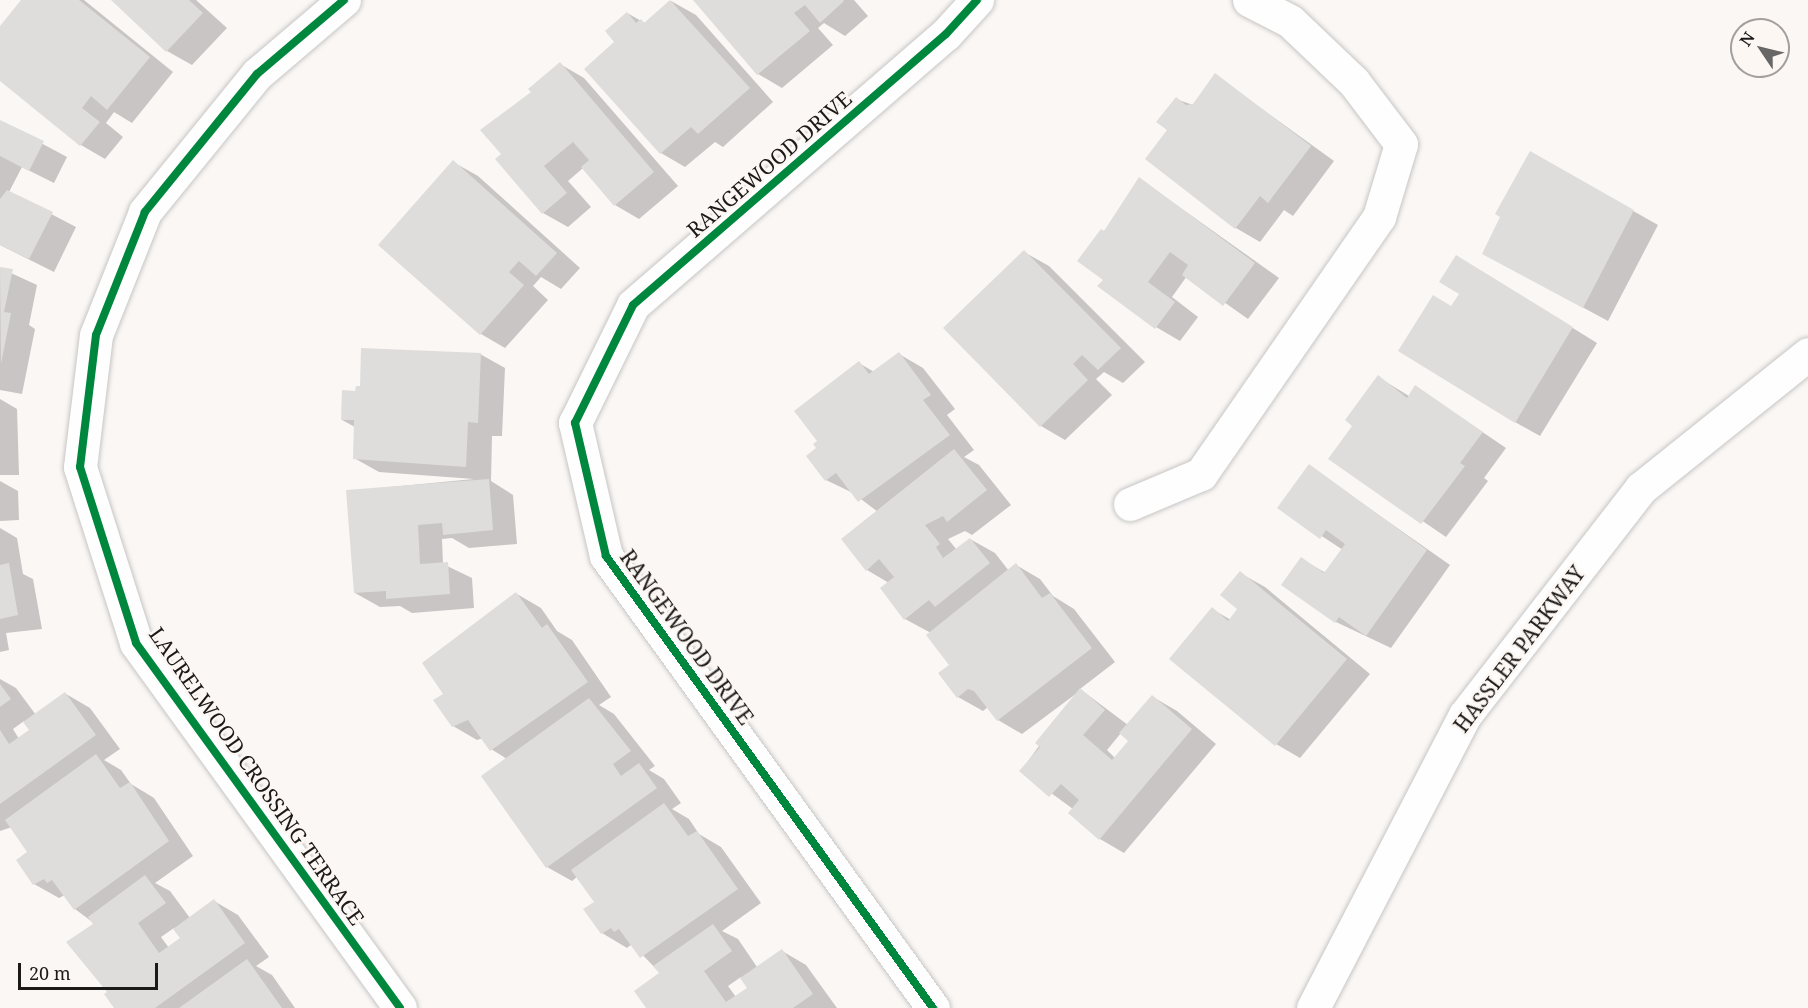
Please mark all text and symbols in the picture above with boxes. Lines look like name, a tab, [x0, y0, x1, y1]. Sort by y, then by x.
north arrow	[1730, 18, 1790, 78]
text: N	[1734, 27, 1760, 50]
street label: RANGEWOOD DRIVE	[682, 86, 856, 242]
street label: RANGEWOOD DRIVE	[615, 545, 759, 729]
street label: HASSLER PARKWAY	[1448, 561, 1590, 737]
street label: LAURELWOOD CROSSING TERRACE	[144, 622, 370, 930]
scale bar	[21, 951, 160, 989]
text: 20 m	[29, 961, 71, 985]

